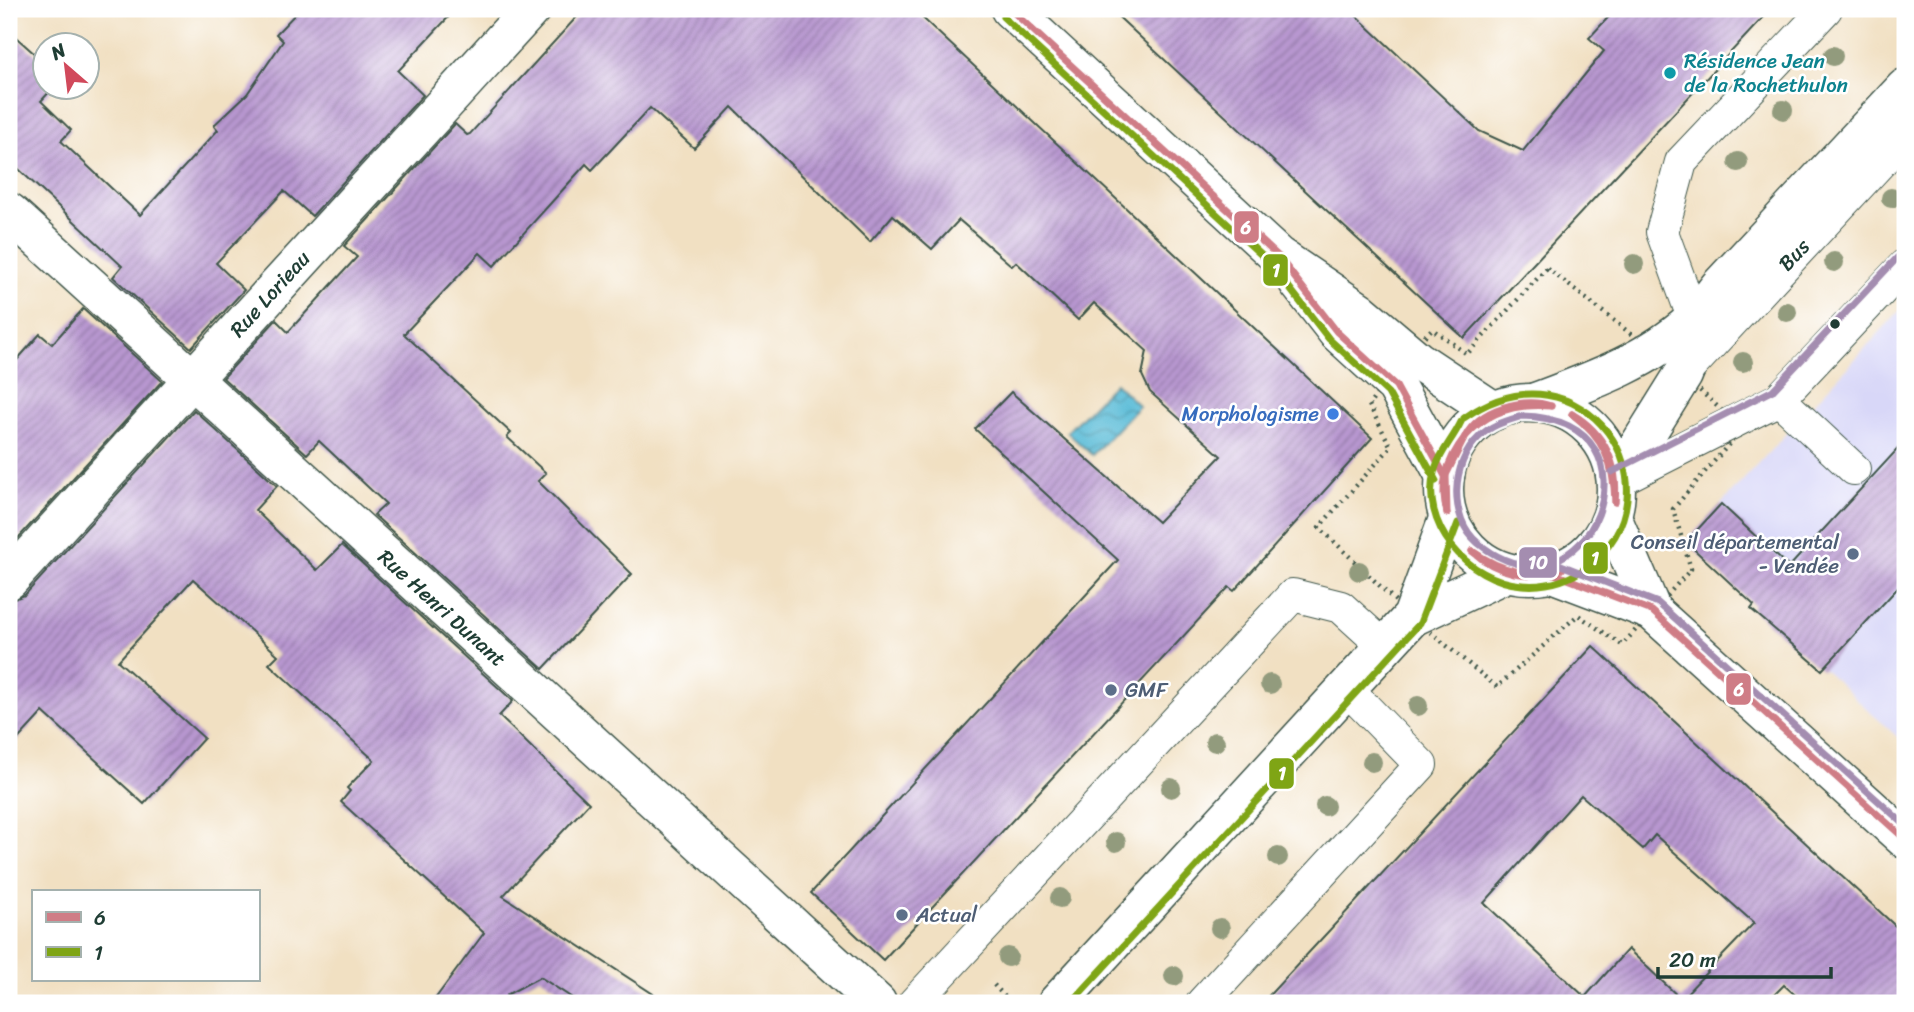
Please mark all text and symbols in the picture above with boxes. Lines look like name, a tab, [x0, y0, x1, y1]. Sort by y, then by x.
north arrow	[32, 32, 102, 102]
text: N	[44, 33, 73, 70]
place label: Résidence Jean de la Rochethulon	[1684, 42, 1848, 104]
marker: Résidence Jean de la Rochethulon	[1662, 65, 1678, 81]
line badge: 6	[1233, 210, 1260, 244]
text: 6	[1240, 211, 1252, 244]
street label: Bus	[1768, 229, 1820, 280]
street label: Rue Lorieau	[220, 241, 321, 347]
line badge: 1	[1262, 253, 1289, 287]
text: 1	[1272, 254, 1280, 287]
unlabelled marker	[1828, 317, 1842, 331]
place label: Morphologisme	[1182, 395, 1319, 433]
marker: Morphologisme	[1325, 406, 1341, 422]
place label: Conseil départemental - Vendée	[1631, 523, 1840, 585]
street label: Rue Henri Dunant	[369, 539, 515, 677]
line badge: 1	[1582, 541, 1609, 575]
text: 1	[1591, 542, 1599, 575]
line badge: 10	[1518, 546, 1558, 579]
text: 10	[1528, 546, 1548, 579]
marker: Conseil départemental - Vendée	[1845, 546, 1861, 562]
place label: GMF	[1125, 671, 1169, 709]
line badge: 6	[1725, 672, 1752, 706]
text: 6	[1733, 673, 1745, 706]
marker: GMF	[1103, 682, 1119, 698]
line badge: 1	[1268, 757, 1295, 790]
text: 1	[1278, 757, 1286, 790]
legend	[32, 890, 259, 981]
place label: Actual	[915, 896, 978, 934]
text: 6	[94, 899, 106, 937]
marker: Actual	[894, 907, 910, 923]
text: 1	[94, 934, 103, 972]
scale bar	[1658, 935, 1832, 979]
text: 20 m	[1669, 941, 1716, 979]

